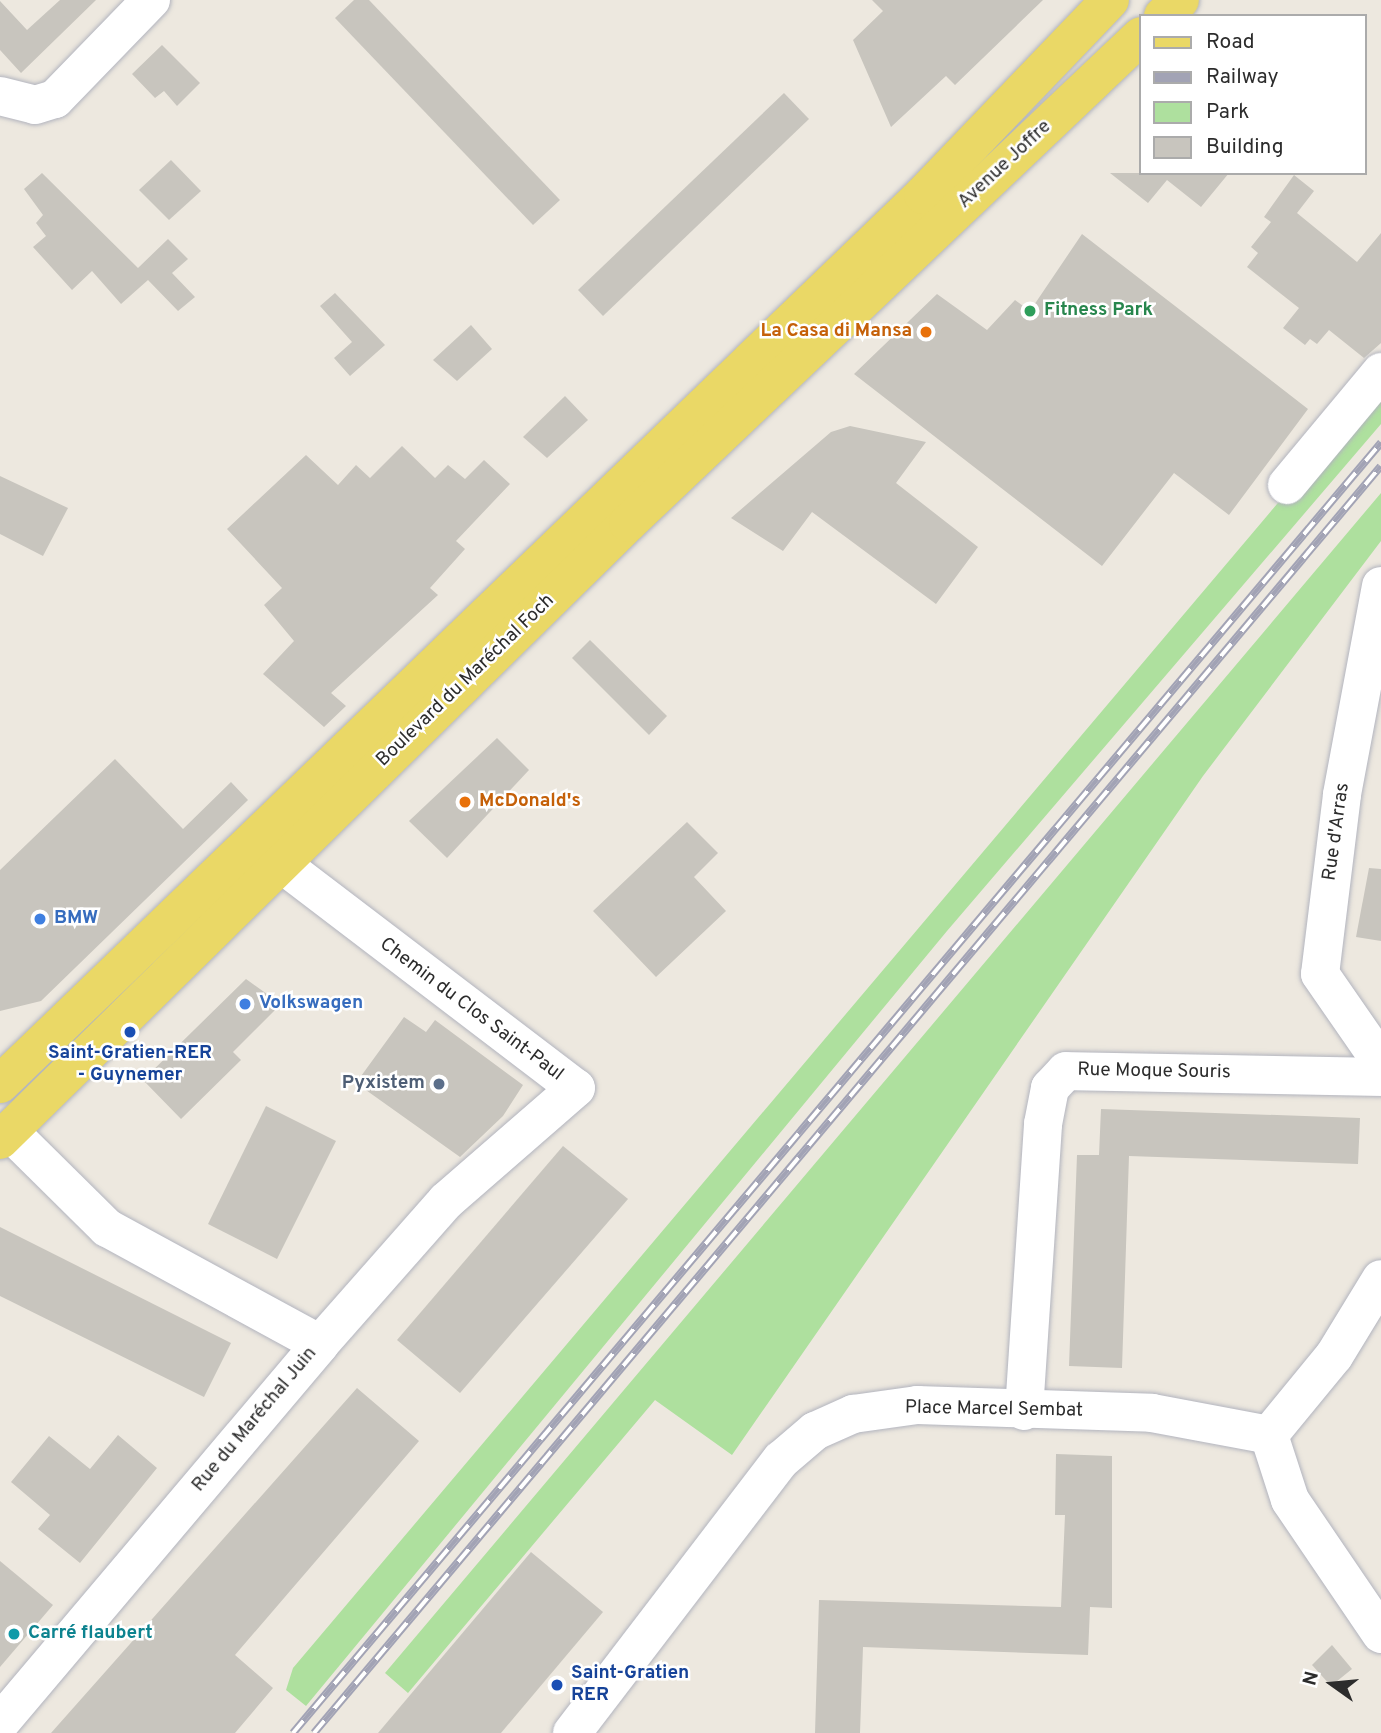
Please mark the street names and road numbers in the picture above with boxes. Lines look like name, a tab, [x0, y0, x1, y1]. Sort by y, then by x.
street label: Avenue Joffre	[954, 116, 1056, 214]
street label: Boulevard du Maréchal Foch	[372, 590, 560, 772]
street label: Rue d'Arras	[1319, 782, 1355, 882]
street label: Chemin du Clos Saint-Paul	[375, 933, 567, 1087]
street label: Rue Moque Souris	[1077, 1059, 1231, 1085]
street label: Rue du Maréchal Juin	[188, 1343, 322, 1497]
street label: Place Marcel Sembat	[905, 1397, 1083, 1423]

